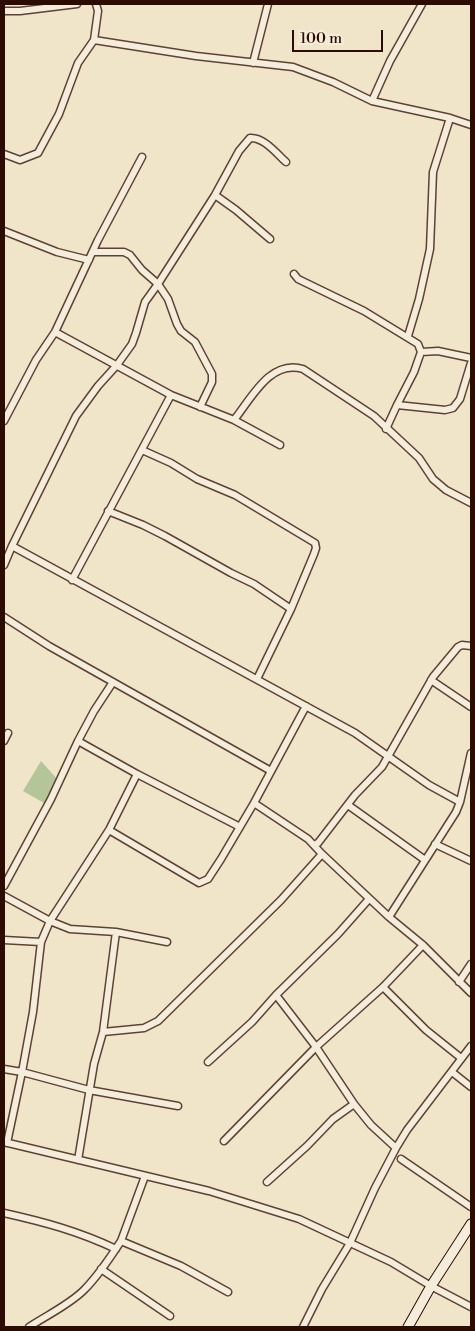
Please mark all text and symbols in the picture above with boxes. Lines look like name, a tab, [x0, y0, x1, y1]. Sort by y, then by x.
scale bar	[295, 20, 386, 52]
text: 100 m	[300, 29, 342, 48]

